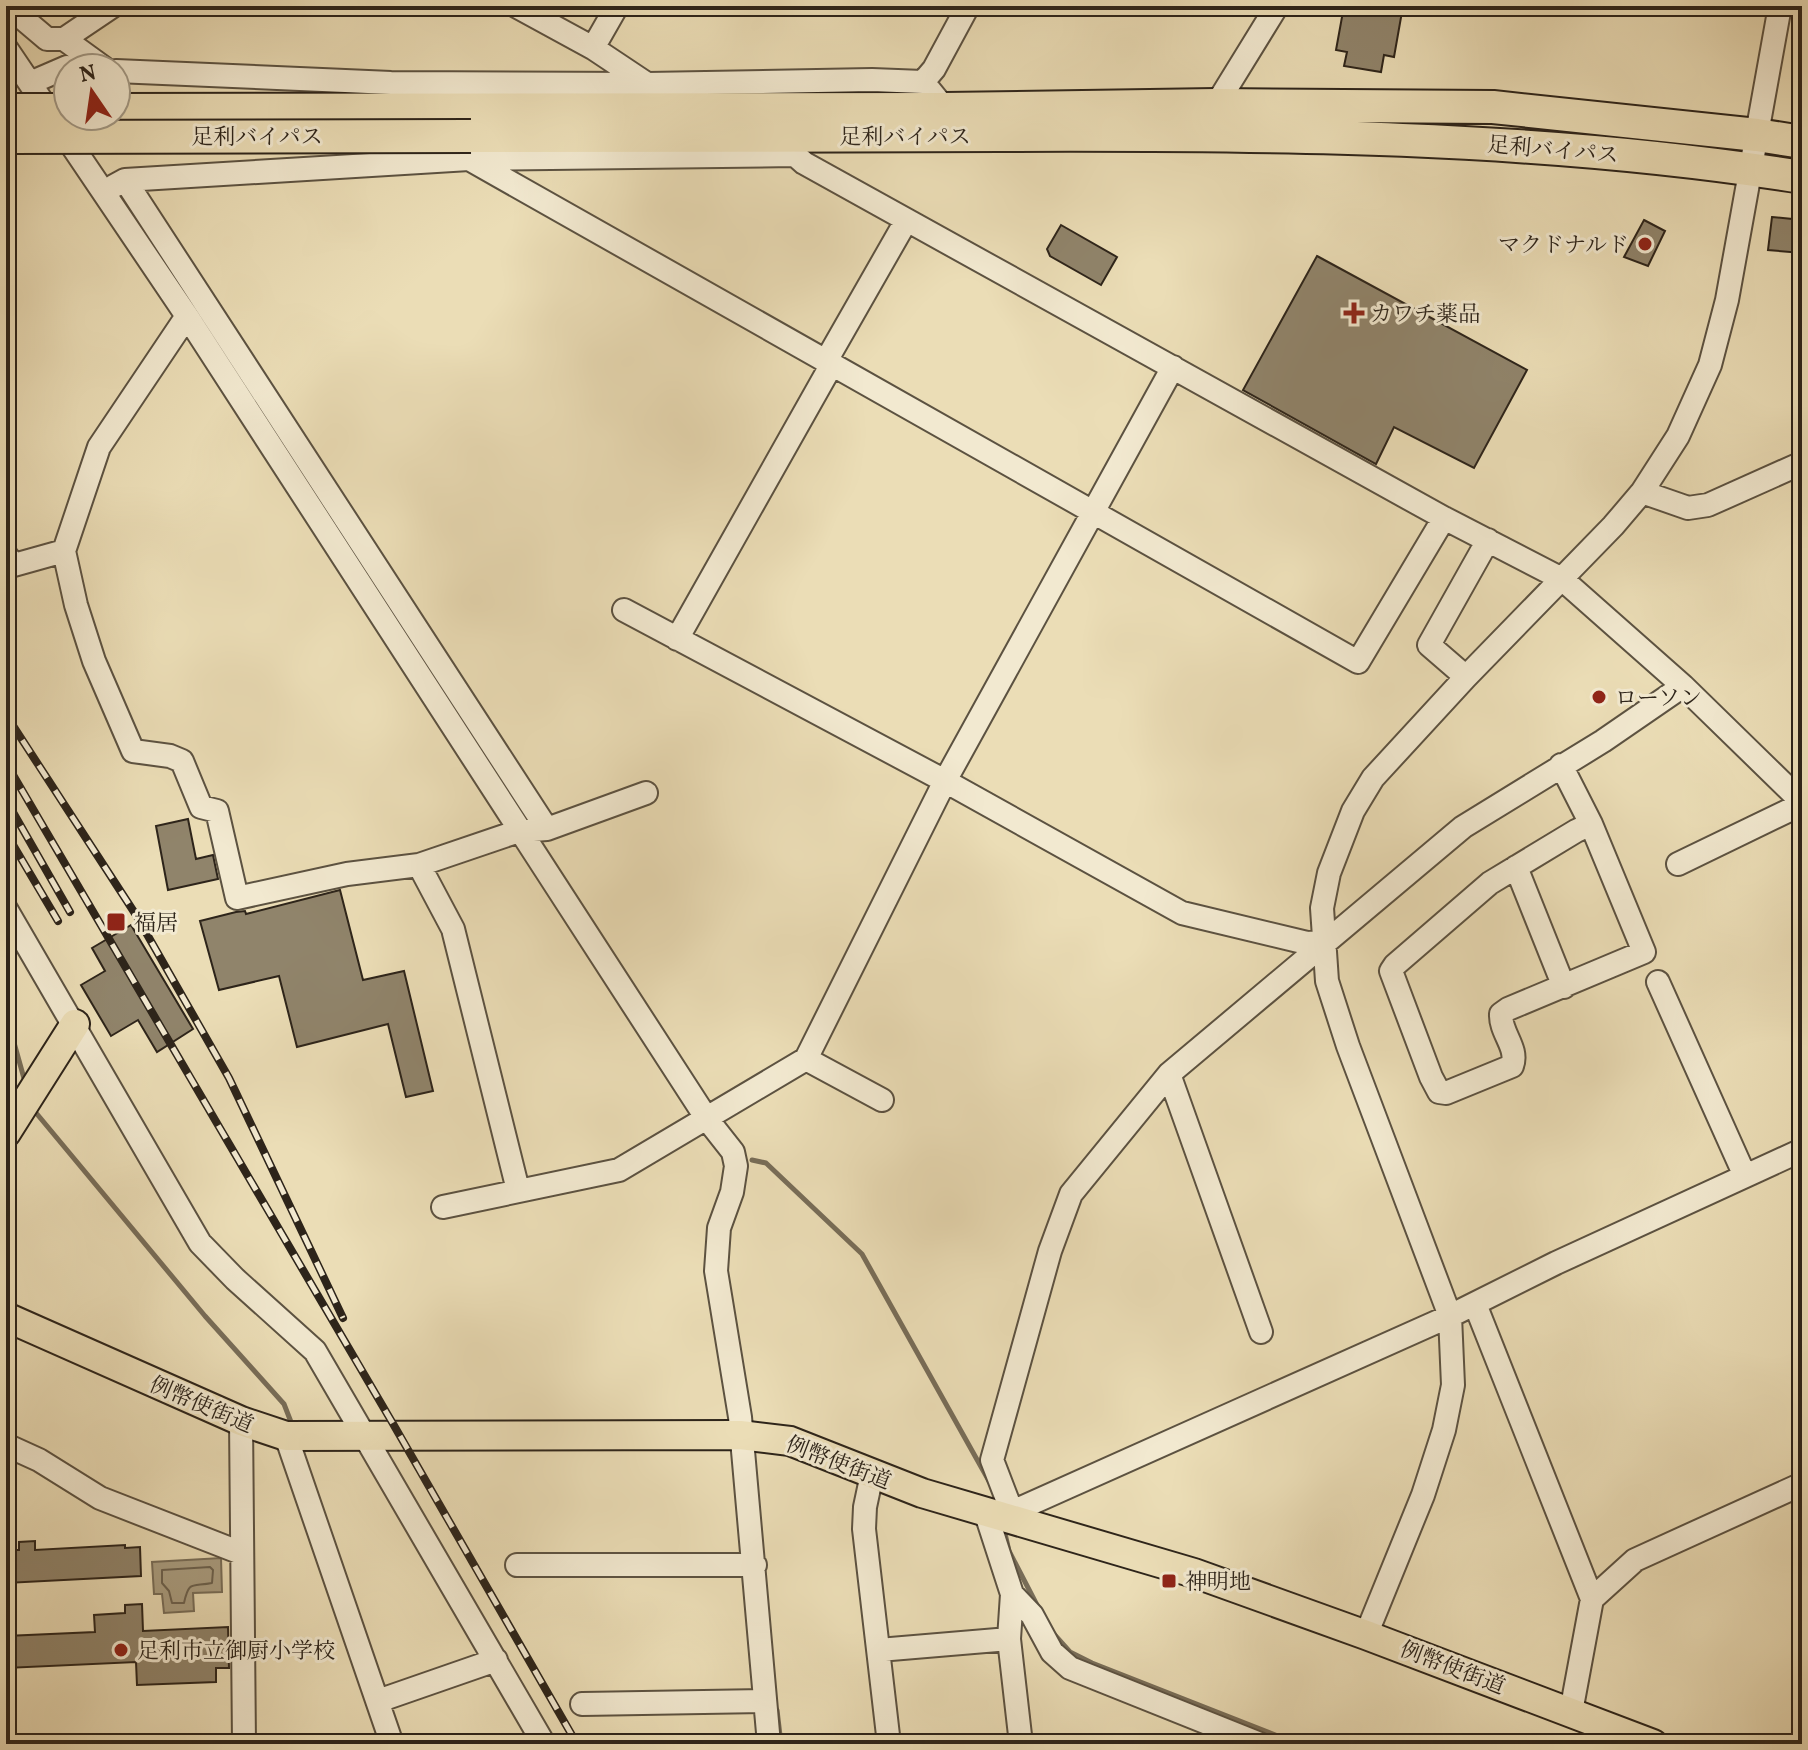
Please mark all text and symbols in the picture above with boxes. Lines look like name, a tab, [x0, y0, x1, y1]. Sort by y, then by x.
north arrow	[52, 52, 132, 132]
text: N	[77, 58, 99, 92]
street label: 足利バイパス	[191, 123, 323, 154]
street label: 足利バイパス	[839, 123, 971, 154]
street label: 足利バイパス	[1486, 130, 1620, 173]
place label: マクドナルド	[1498, 231, 1629, 262]
marker: マクドナルド	[1636, 235, 1654, 253]
place label: カワチ薬品	[1370, 300, 1480, 331]
marker: カワチ薬品	[1345, 304, 1363, 322]
place label: ローソン	[1615, 684, 1702, 715]
marker: ローソン	[1590, 688, 1608, 706]
place label: 福居	[134, 909, 178, 940]
marker: 福居	[105, 911, 127, 933]
street label: 例幣使街道	[144, 1371, 258, 1442]
street label: 例幣使街道	[781, 1430, 895, 1499]
place label: 神明地	[1185, 1568, 1251, 1599]
marker: 神明地	[1160, 1572, 1178, 1590]
street label: 例幣使街道	[1395, 1635, 1509, 1704]
place label: 足利市立御厨小学校	[137, 1637, 335, 1668]
marker: 足利市立御厨小学校	[112, 1641, 130, 1659]

